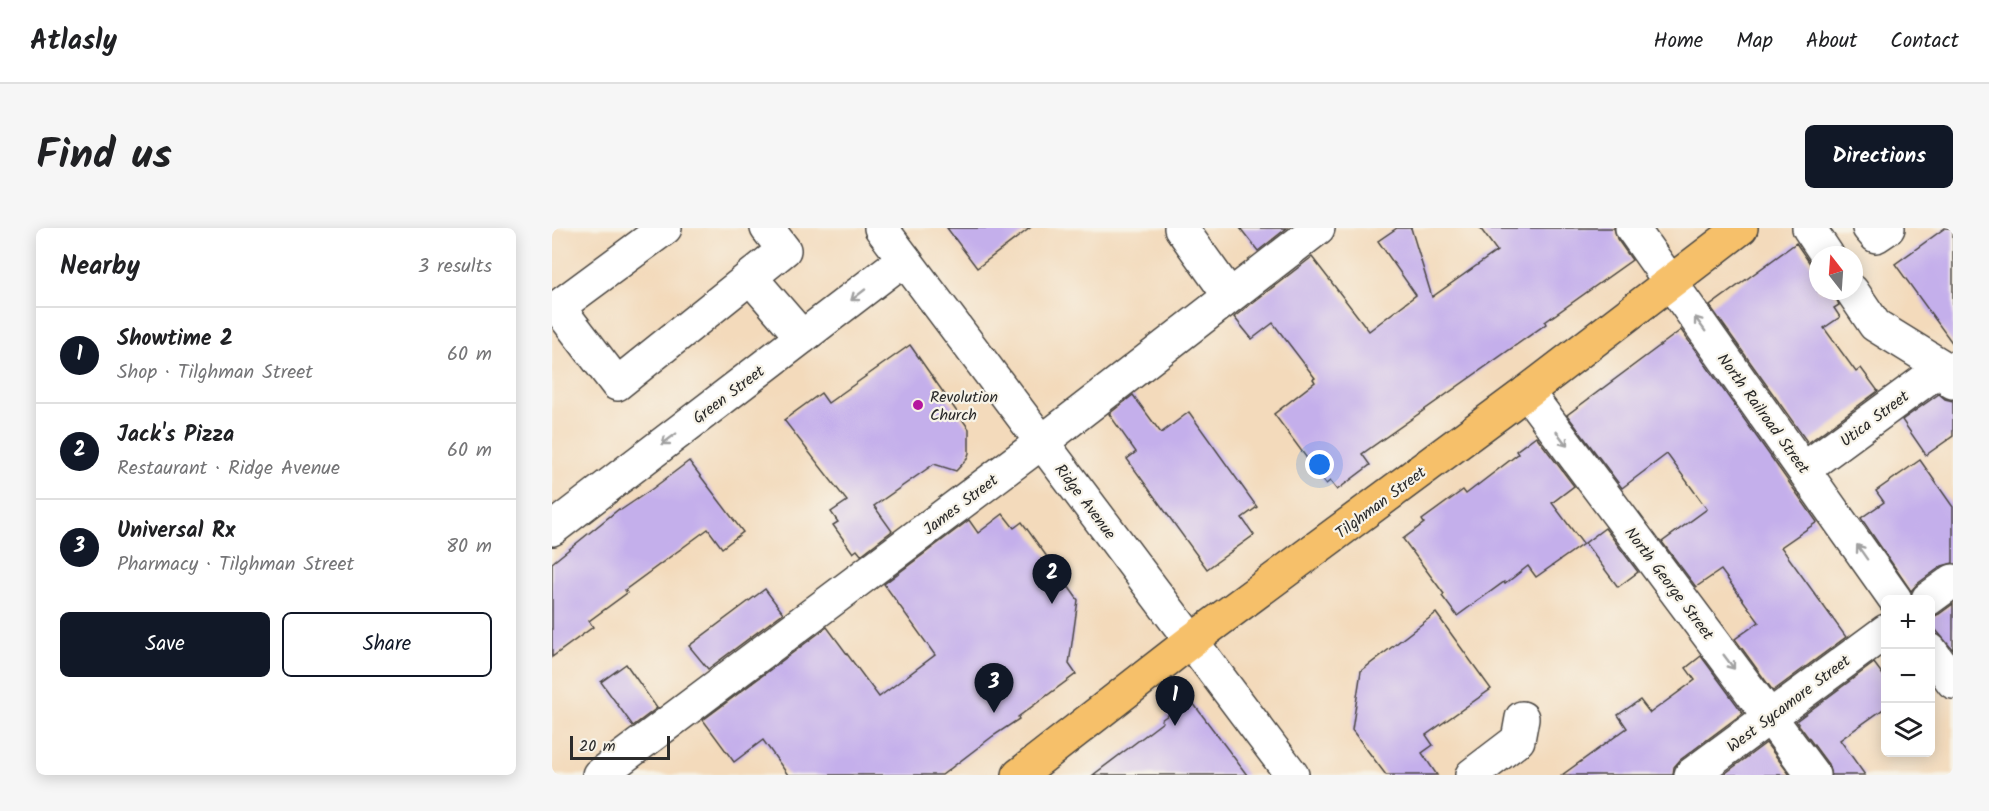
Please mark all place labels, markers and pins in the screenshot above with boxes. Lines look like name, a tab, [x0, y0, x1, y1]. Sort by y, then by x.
place label: Revolution Church	[930, 385, 998, 428]
marker: Revolution Church	[911, 398, 925, 412]
pin: 2	[1032, 554, 1072, 604]
pin: 3	[974, 664, 1014, 713]
pin: 1	[1156, 676, 1194, 726]

